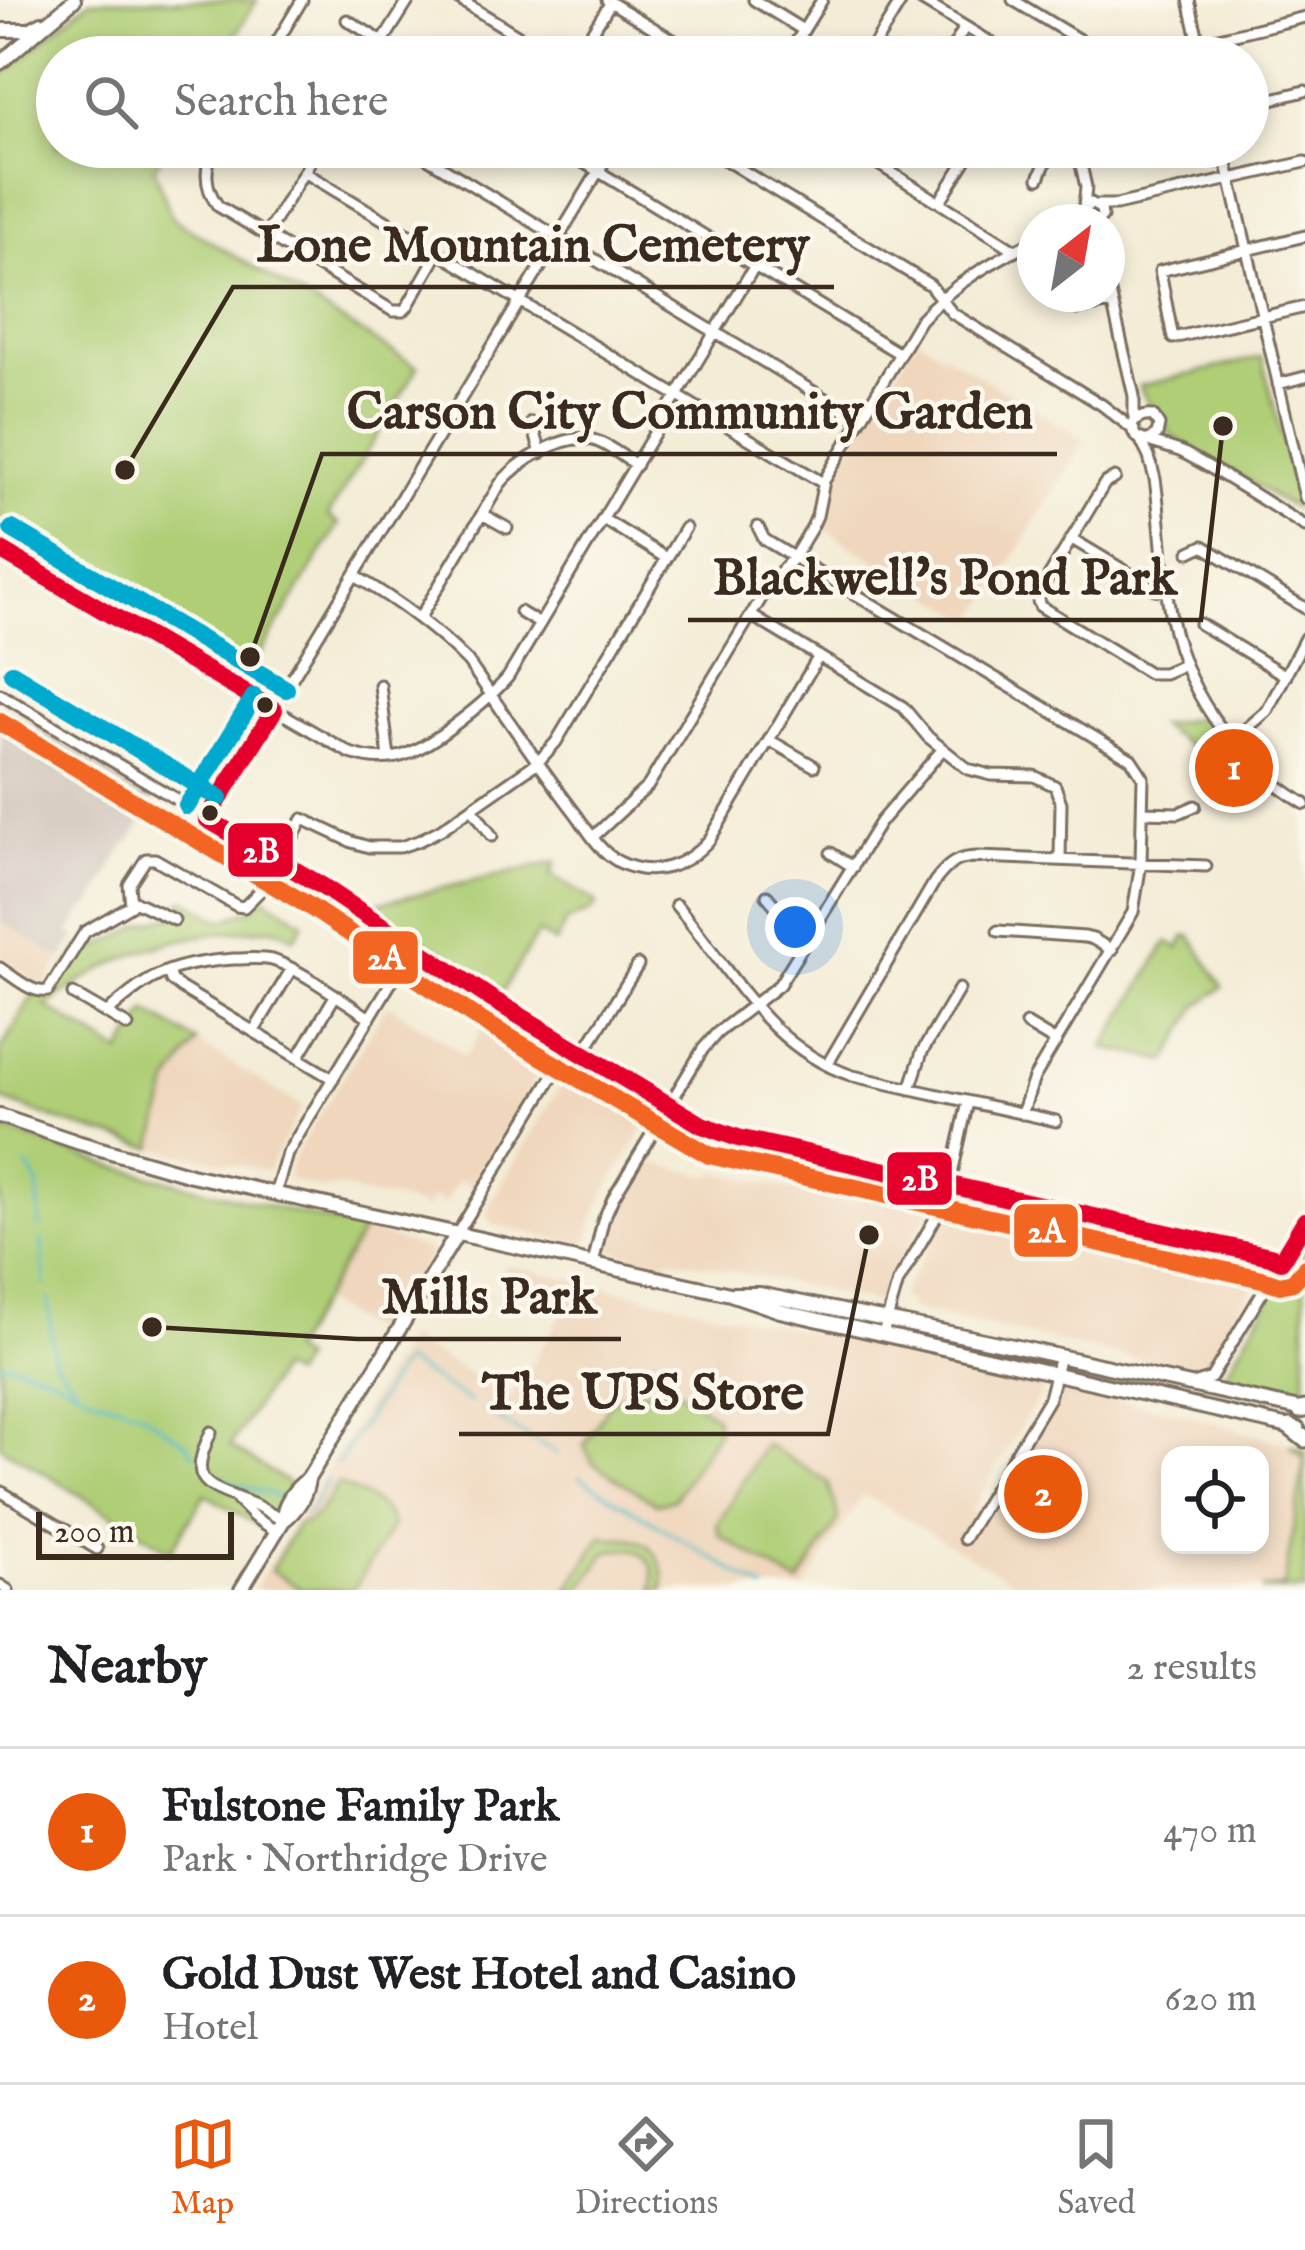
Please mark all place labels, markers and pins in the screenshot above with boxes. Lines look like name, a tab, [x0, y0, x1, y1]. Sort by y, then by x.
callout: Lone Mountain Cemetery	[233, 200, 834, 287]
callout: Carson City Community Garden	[322, 367, 1057, 454]
callout: Blackwell's Pond Park	[688, 533, 1201, 620]
unlabelled marker	[254, 694, 276, 716]
pin: 1	[1195, 723, 1273, 813]
unlabelled marker	[199, 802, 221, 824]
callout: Mills Park	[357, 1252, 621, 1339]
callout: The UPS Store	[459, 1347, 828, 1434]
pin: 2	[1004, 1449, 1082, 1539]

